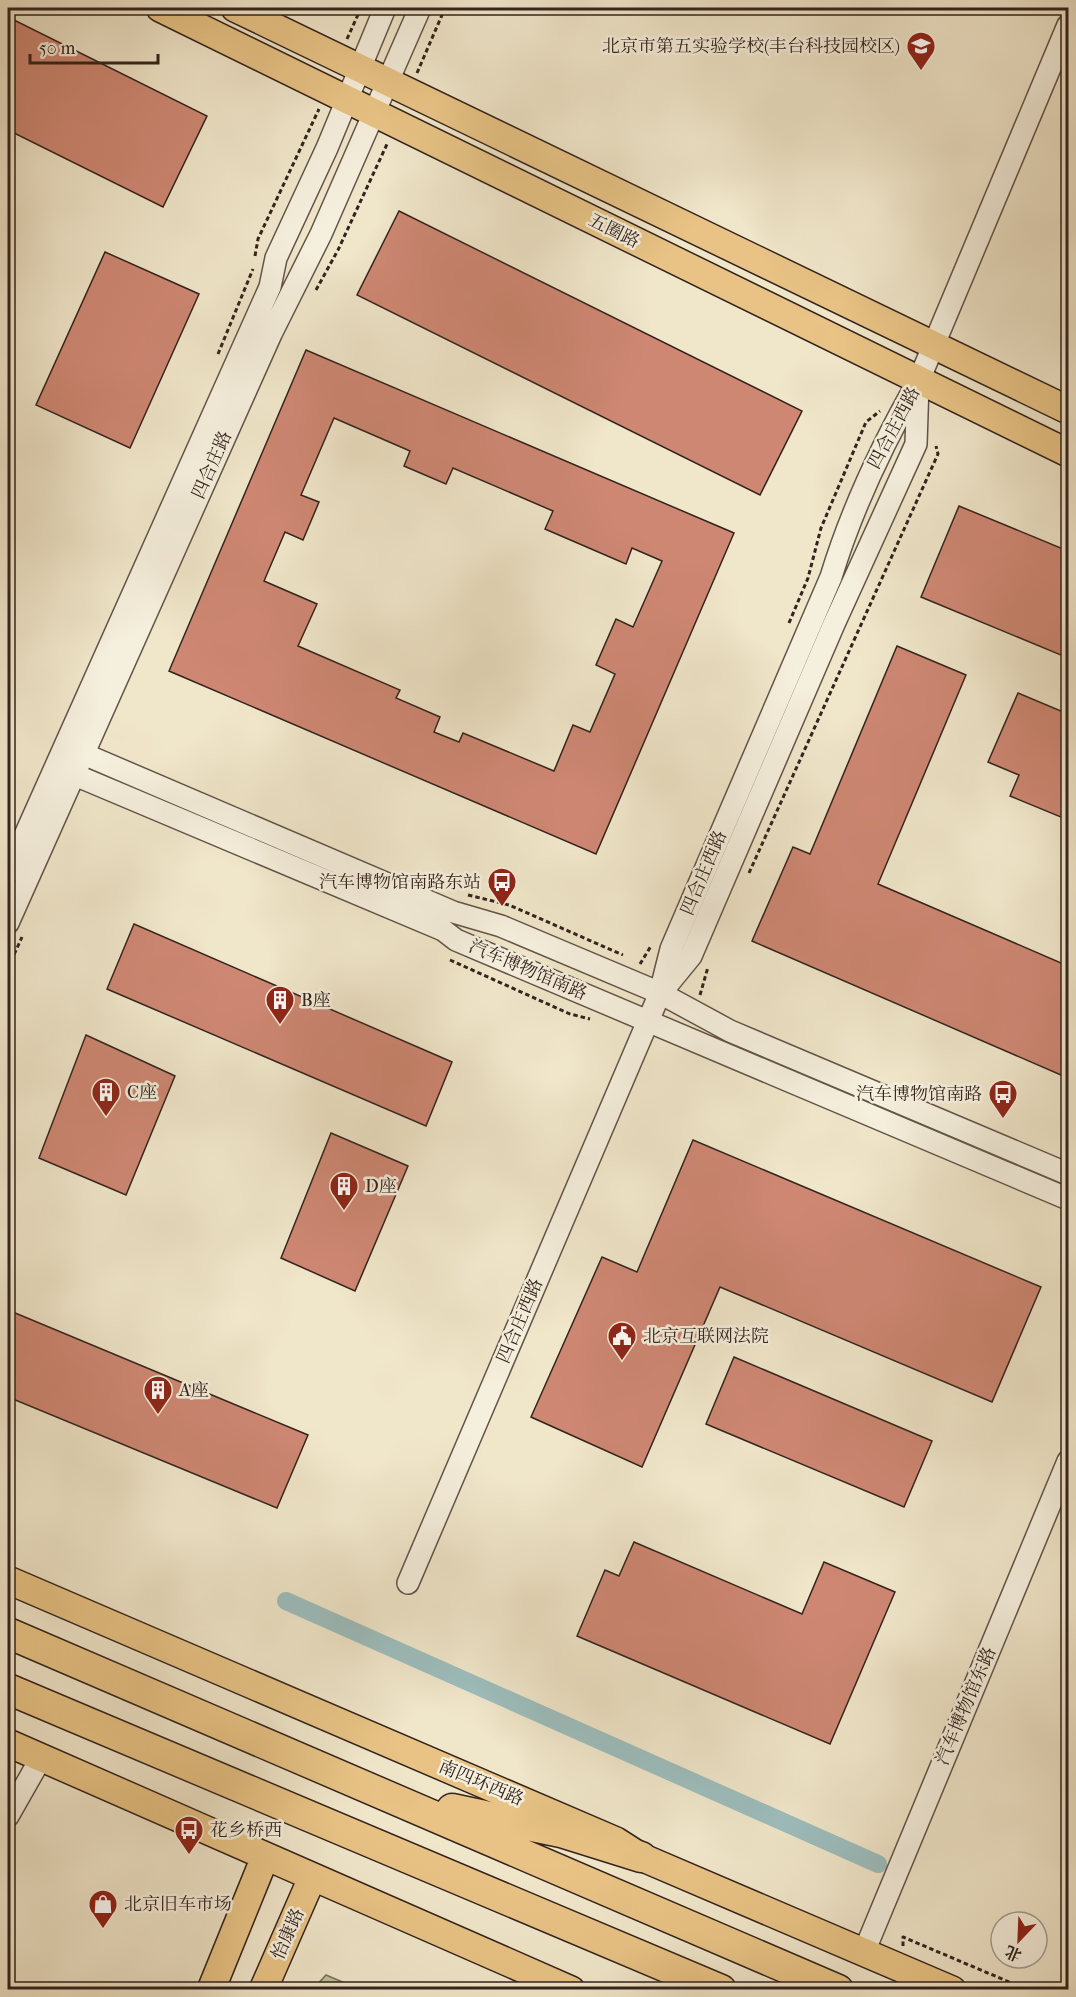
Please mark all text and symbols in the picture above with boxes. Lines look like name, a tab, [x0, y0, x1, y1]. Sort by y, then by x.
scale bar	[30, 27, 158, 65]
school or university icon: 北京市第五实验学校(丰台科技园校区)	[905, 30, 937, 72]
place label: 北京市第五实验学校(丰台科技园校区)	[602, 36, 900, 57]
text: 50 m	[39, 38, 76, 59]
street label: 五圈路	[585, 210, 643, 252]
street label: 四合庄西路	[864, 383, 924, 473]
street label: 四合庄路	[188, 428, 236, 502]
street label: 四合庄西路	[677, 827, 731, 919]
bus stop icon: 汽车博物馆南路东站	[486, 866, 518, 908]
place label: 汽车博物馆南路东站	[319, 872, 481, 893]
street label: 汽车博物馆南路	[466, 936, 590, 1004]
building icon: B座	[264, 984, 296, 1026]
place label: B座	[301, 990, 331, 1011]
building icon: C座	[90, 1076, 122, 1118]
bus stop icon: 汽车博物馆南路	[987, 1078, 1019, 1120]
place label: C座	[127, 1082, 157, 1103]
place label: 汽车博物馆南路	[856, 1084, 982, 1105]
building icon: D座	[328, 1170, 360, 1212]
place label: D座	[365, 1176, 397, 1197]
street label: 四合庄西路	[493, 1275, 547, 1367]
public building icon: 北京互联网法院	[606, 1320, 638, 1362]
place label: 北京互联网法院	[643, 1326, 769, 1347]
building icon: A座	[142, 1374, 174, 1416]
place label: A座	[178, 1380, 209, 1401]
street label: 汽车博物馆东路	[932, 1644, 1000, 1768]
street label: 南四环西路	[435, 1756, 527, 1810]
bus stop icon: 花乡桥西	[173, 1814, 205, 1856]
place label: 花乡桥西	[210, 1820, 282, 1841]
shop icon: 北京旧车市场	[87, 1888, 119, 1930]
place label: 北京旧车市场	[124, 1894, 232, 1915]
street label: 怡康路	[267, 1905, 309, 1963]
north arrow	[989, 1910, 1049, 1970]
text: 北	[1002, 1941, 1024, 1965]

